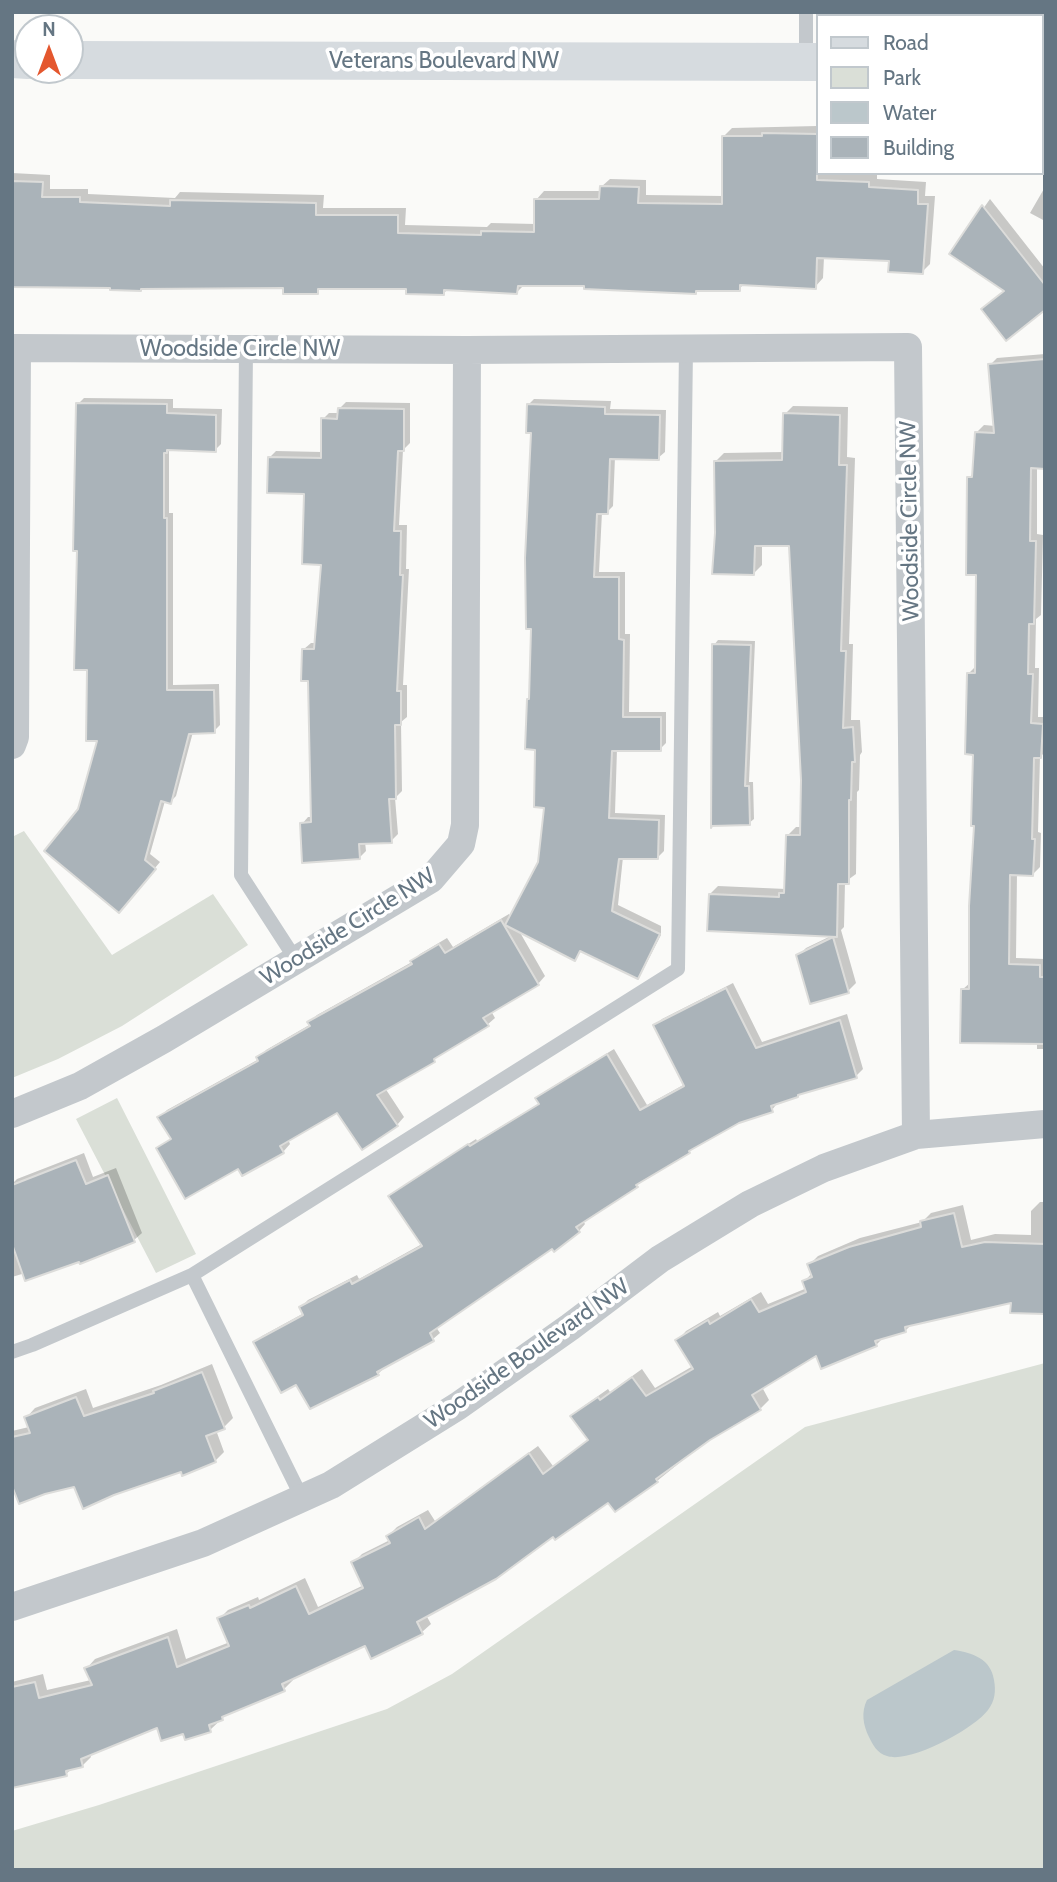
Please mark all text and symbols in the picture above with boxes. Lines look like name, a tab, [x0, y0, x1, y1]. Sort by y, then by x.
north arrow	[14, 14, 84, 84]
legend	[816, 14, 1043, 175]
text: N	[42, 18, 56, 41]
text: Road	[883, 30, 929, 55]
street label: Veterans Boulevard NW	[329, 47, 559, 75]
text: Park	[883, 65, 921, 90]
text: Water	[883, 100, 936, 125]
text: Building	[883, 135, 954, 160]
street label: Woodside Circle NW	[140, 335, 340, 363]
street label: Woodside Circle NW	[894, 421, 926, 621]
street label: Woodside Circle NW	[256, 862, 440, 992]
street label: Woodside Boulevard NW	[419, 1273, 635, 1435]

